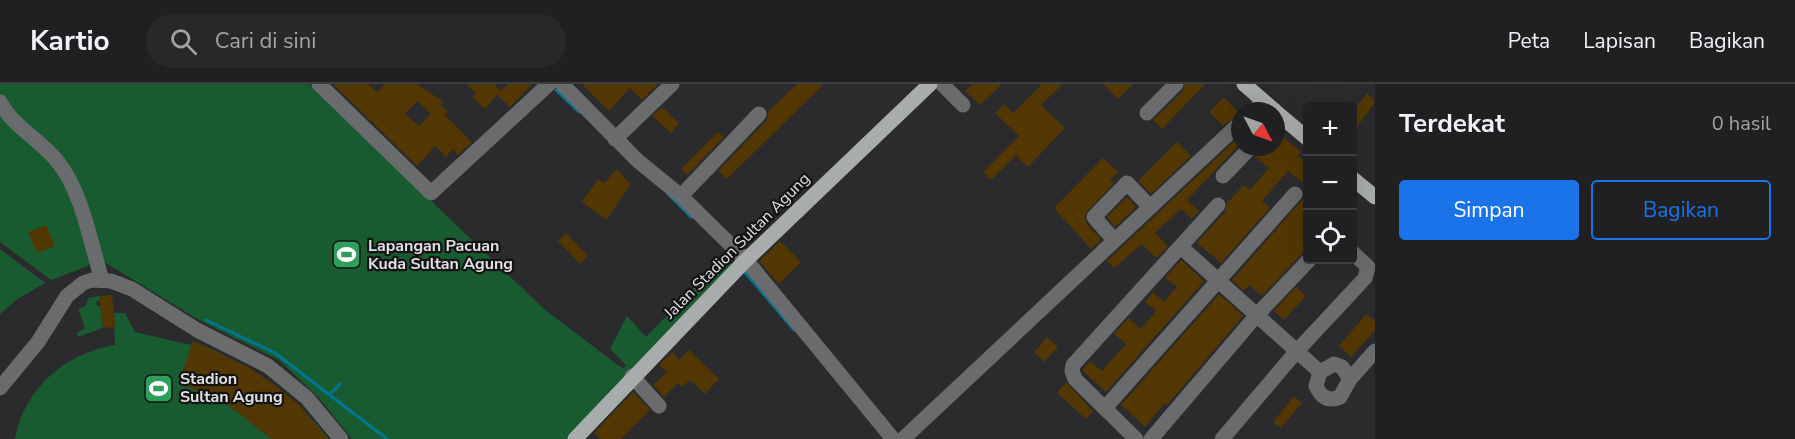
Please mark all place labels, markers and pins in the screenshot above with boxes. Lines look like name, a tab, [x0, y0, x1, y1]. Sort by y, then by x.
place label: Lapangan Pacuan Kuda Sultan Agung	[368, 235, 513, 275]
sports icon: Lapangan Pacuan Kuda Sultan Agung	[331, 239, 363, 271]
place label: Stadion Sultan Agung	[180, 368, 283, 408]
sports icon: Stadion Sultan Agung	[143, 372, 175, 404]

